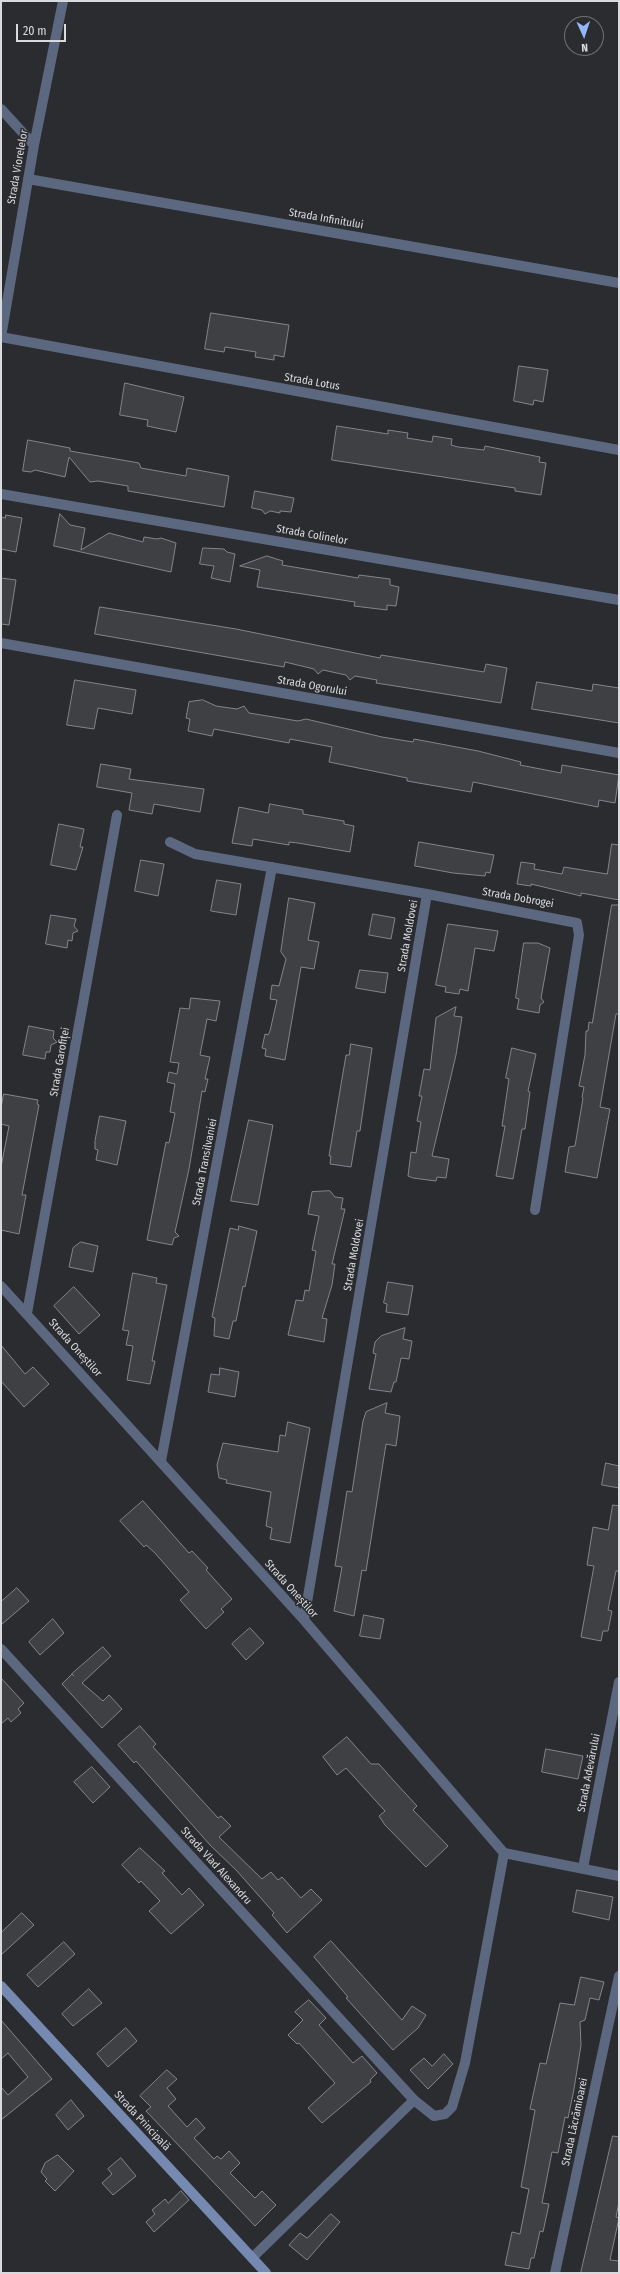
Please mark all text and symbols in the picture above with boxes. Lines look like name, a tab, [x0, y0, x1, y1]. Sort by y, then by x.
scale bar	[18, 16, 68, 42]
north arrow	[564, 16, 604, 56]
text: 20 m	[23, 24, 47, 38]
text: N	[581, 41, 588, 54]
street label: Strada Viorelelor	[5, 129, 31, 205]
street label: Strada Infinitului	[288, 206, 364, 232]
street label: Strada Lotus	[283, 371, 341, 393]
street label: Strada Colinelor	[275, 522, 349, 548]
street label: Strada Ogorului	[276, 673, 348, 699]
street label: Strada Dobrogei	[481, 885, 555, 911]
street label: Strada Moldovei	[395, 899, 421, 973]
street label: Strada Garofiței	[47, 1026, 73, 1098]
street label: Strada Transilvaniei	[190, 1117, 220, 1207]
street label: Strada Moldovei	[341, 1218, 367, 1292]
street label: Strada Oneștilor	[46, 1316, 104, 1380]
street label: Strada Oneștilor	[262, 1557, 320, 1621]
street label: Strada Adevărului	[575, 1732, 603, 1814]
street label: Strada Vlad Alexandru	[178, 1825, 254, 1907]
street label: Strada Lăcrămioarei	[559, 2077, 591, 2167]
street label: Strada Principală	[111, 2089, 173, 2153]

